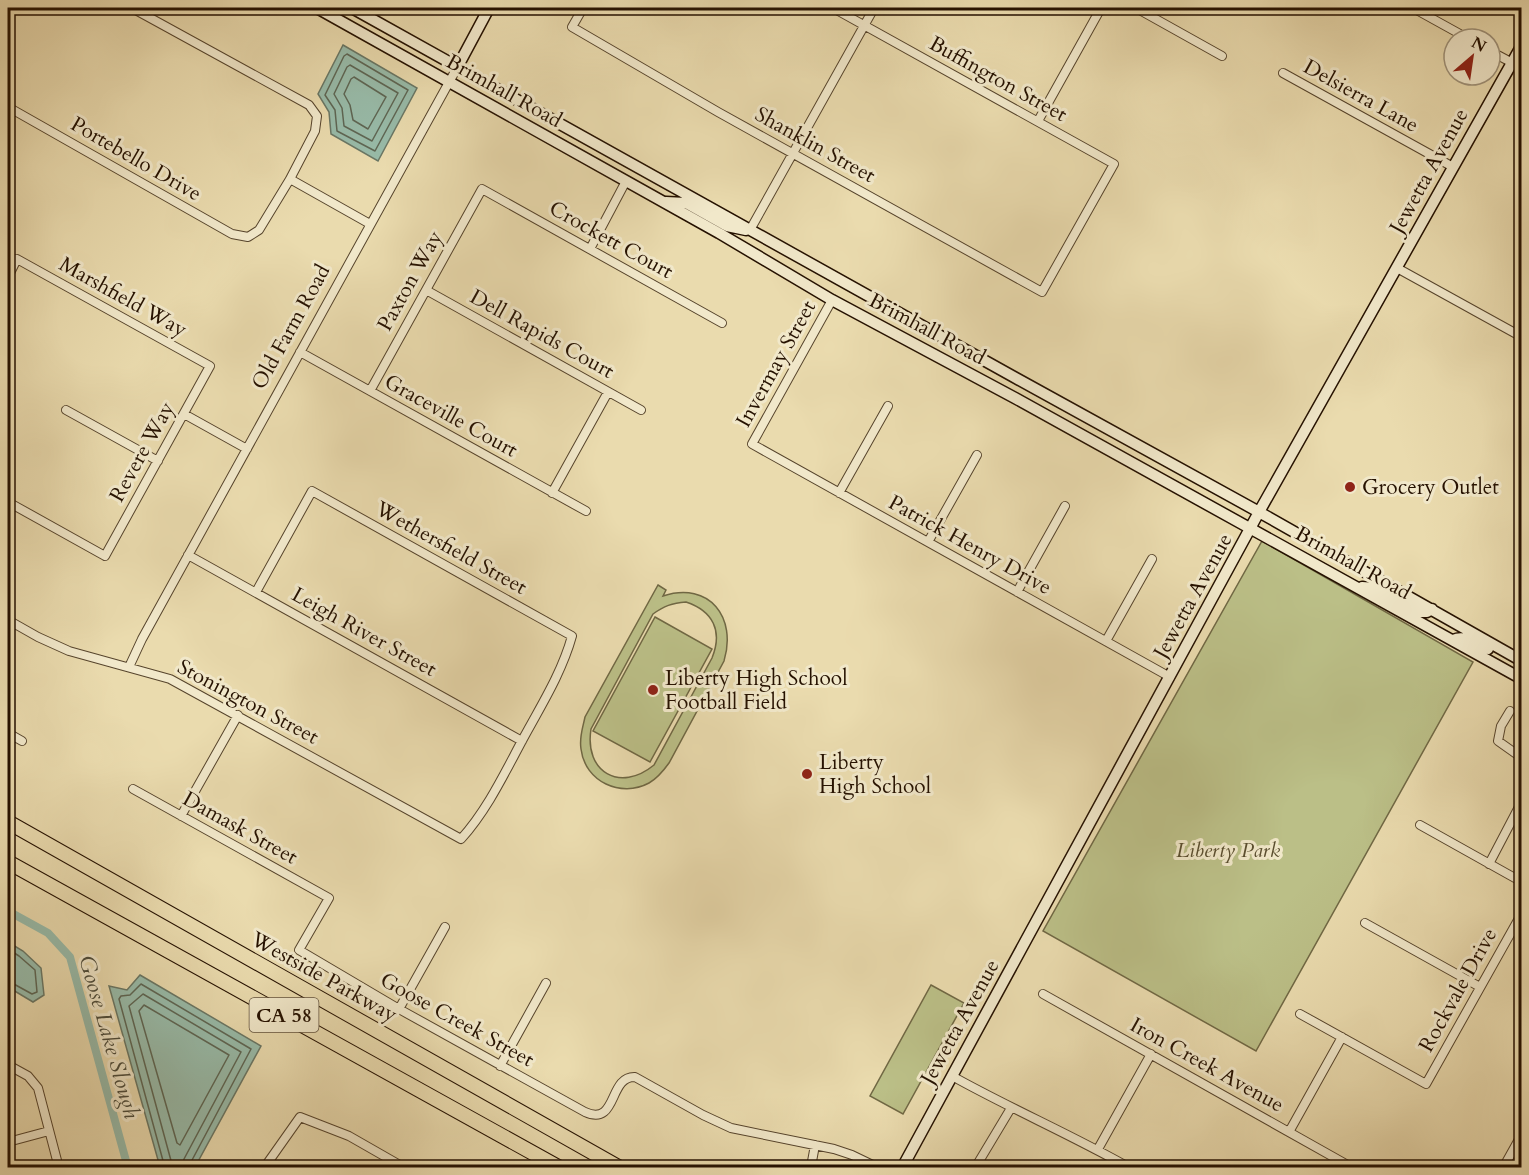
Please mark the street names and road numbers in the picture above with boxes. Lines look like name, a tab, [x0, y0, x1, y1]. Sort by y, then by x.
street label: Buffington Street	[924, 29, 1073, 129]
street label: Brimhall Road	[441, 47, 567, 135]
street label: Delsierra Lane	[1298, 52, 1424, 140]
street label: Shanklin Street	[750, 100, 881, 190]
street label: Jewetta Avenue	[1381, 103, 1475, 241]
street label: Portebello Drive	[65, 110, 207, 208]
street label: Crockett Court	[544, 194, 679, 286]
street label: Paxton Way	[370, 225, 450, 337]
street label: Marshfield Way	[54, 250, 192, 344]
street label: Old Farm Road	[245, 259, 337, 395]
street label: Dell Rapids Court	[465, 282, 620, 386]
street label: Brimhall Road	[863, 286, 991, 372]
street label: Invermay Street	[729, 295, 823, 433]
street label: Graceville Court	[379, 367, 523, 465]
street label: Revere Way	[103, 397, 181, 507]
street label: Patrick Henry Drive	[883, 488, 1057, 602]
street label: Wethersfield Street	[369, 494, 532, 602]
street label: Brimhall Road	[1290, 519, 1416, 607]
street label: Jewetta Avenue	[1145, 528, 1239, 666]
street label: Leigh River Street	[286, 580, 442, 684]
street label: Stonington Street	[172, 653, 324, 752]
street label: Damask Street	[177, 784, 303, 872]
street label: Rockvale Drive	[1412, 923, 1504, 1057]
street label: Westside Parkway	[245, 924, 402, 1029]
street label: Jewetta Avenue	[912, 954, 1006, 1092]
street label: Goose Creek Street	[375, 966, 539, 1074]
road number: CA 58	[250, 998, 318, 1032]
street label: Iron Creek Avenue	[1125, 1011, 1289, 1119]

